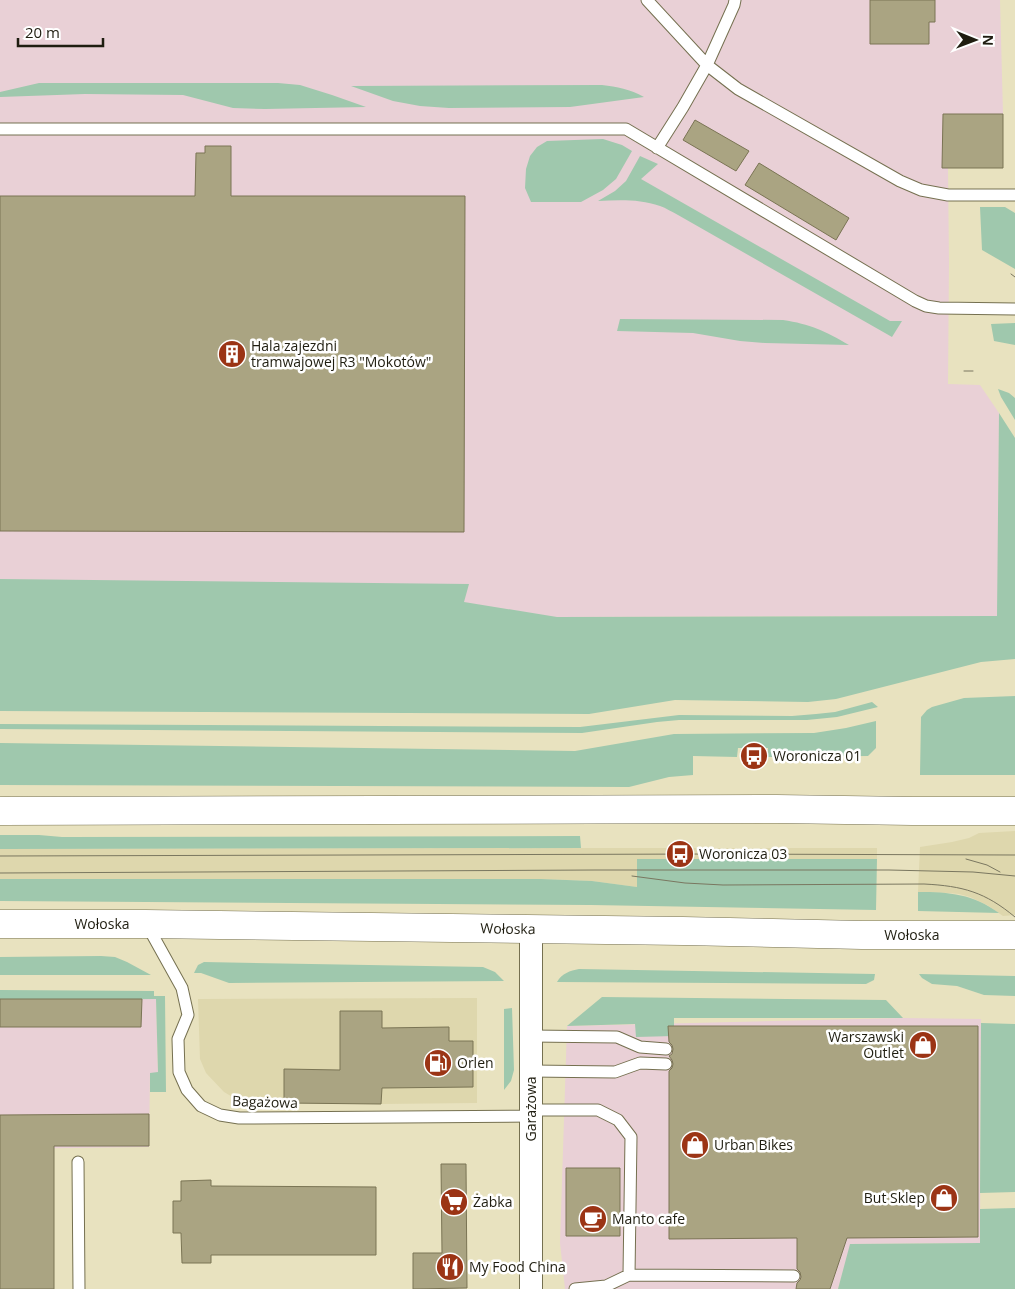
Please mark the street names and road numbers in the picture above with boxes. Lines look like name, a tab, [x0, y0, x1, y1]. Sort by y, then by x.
street label: Wołoska	[74, 914, 130, 933]
street label: Wołoska	[480, 918, 536, 938]
street label: Wołoska	[884, 925, 939, 944]
street label: Garażowa	[521, 1076, 540, 1142]
street label: Bagażowa	[232, 1091, 298, 1112]

